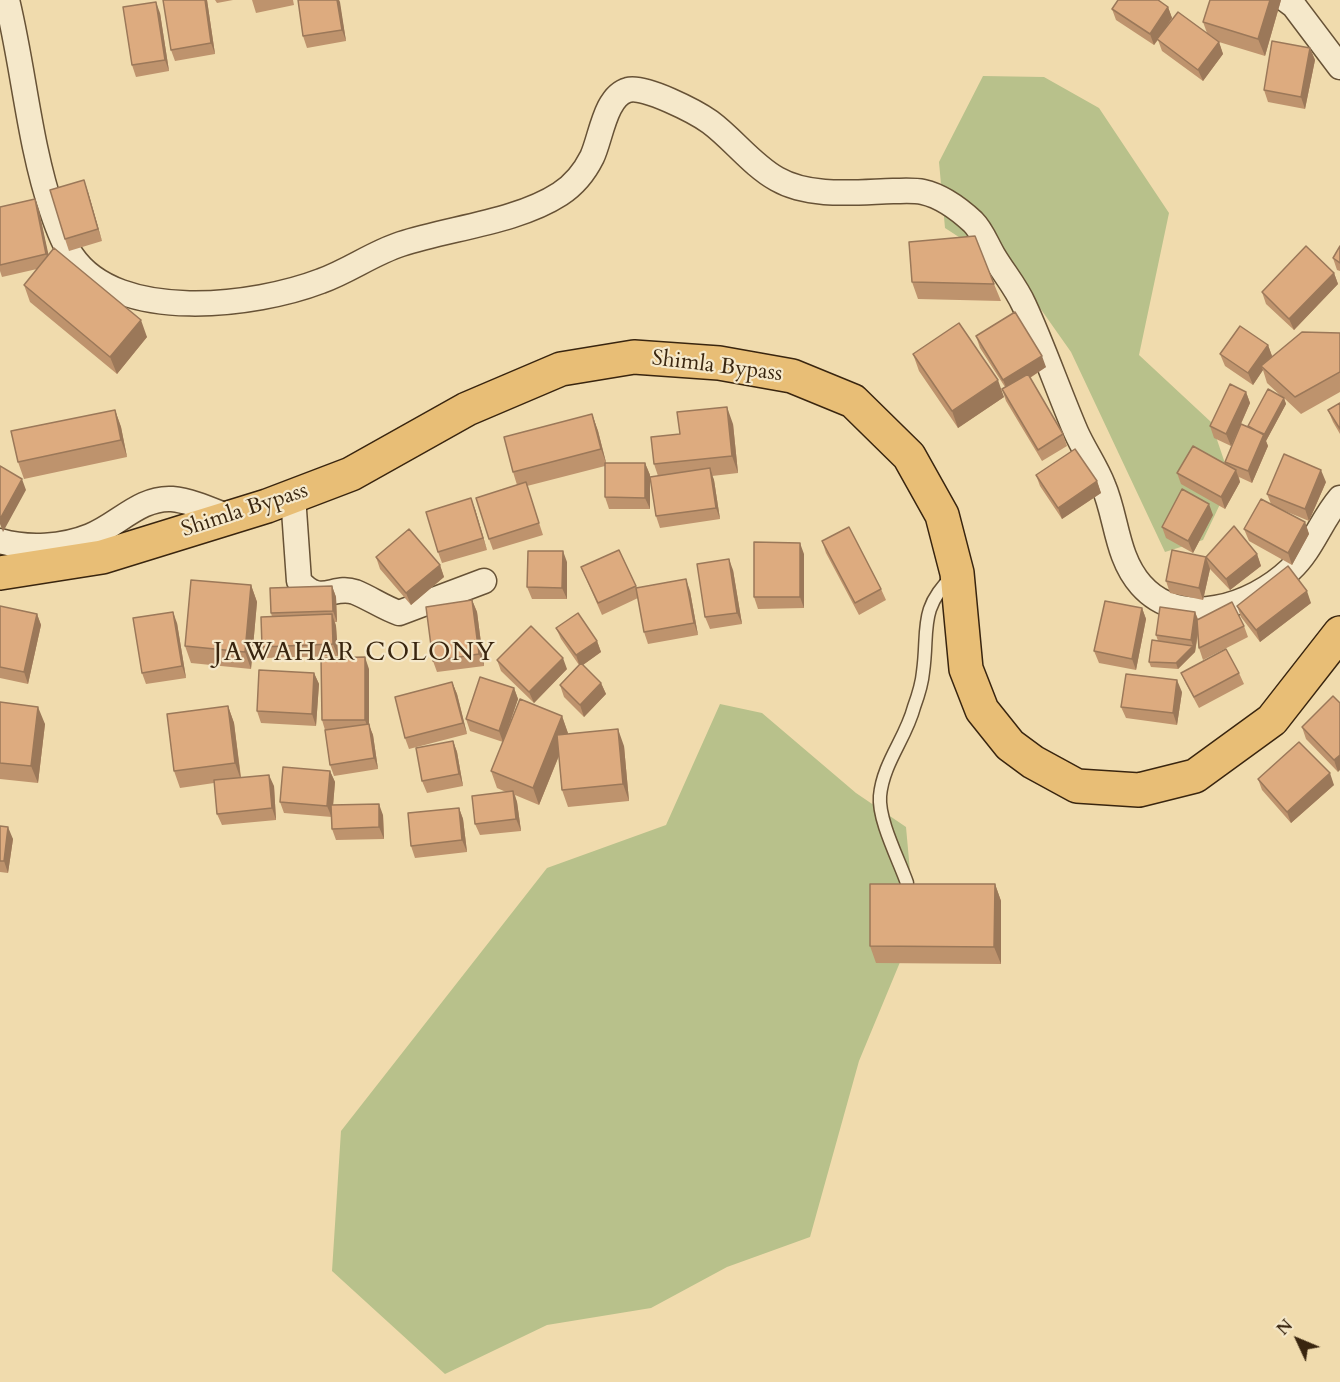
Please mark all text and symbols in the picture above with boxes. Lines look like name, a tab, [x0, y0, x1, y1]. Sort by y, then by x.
street label: Shimla Bypass	[650, 346, 784, 388]
street label: Shimla Bypass	[178, 478, 312, 544]
district label: JAWAHAR COLONY	[214, 638, 496, 670]
north arrow	[1268, 1310, 1328, 1370]
text: N	[1272, 1315, 1298, 1340]

